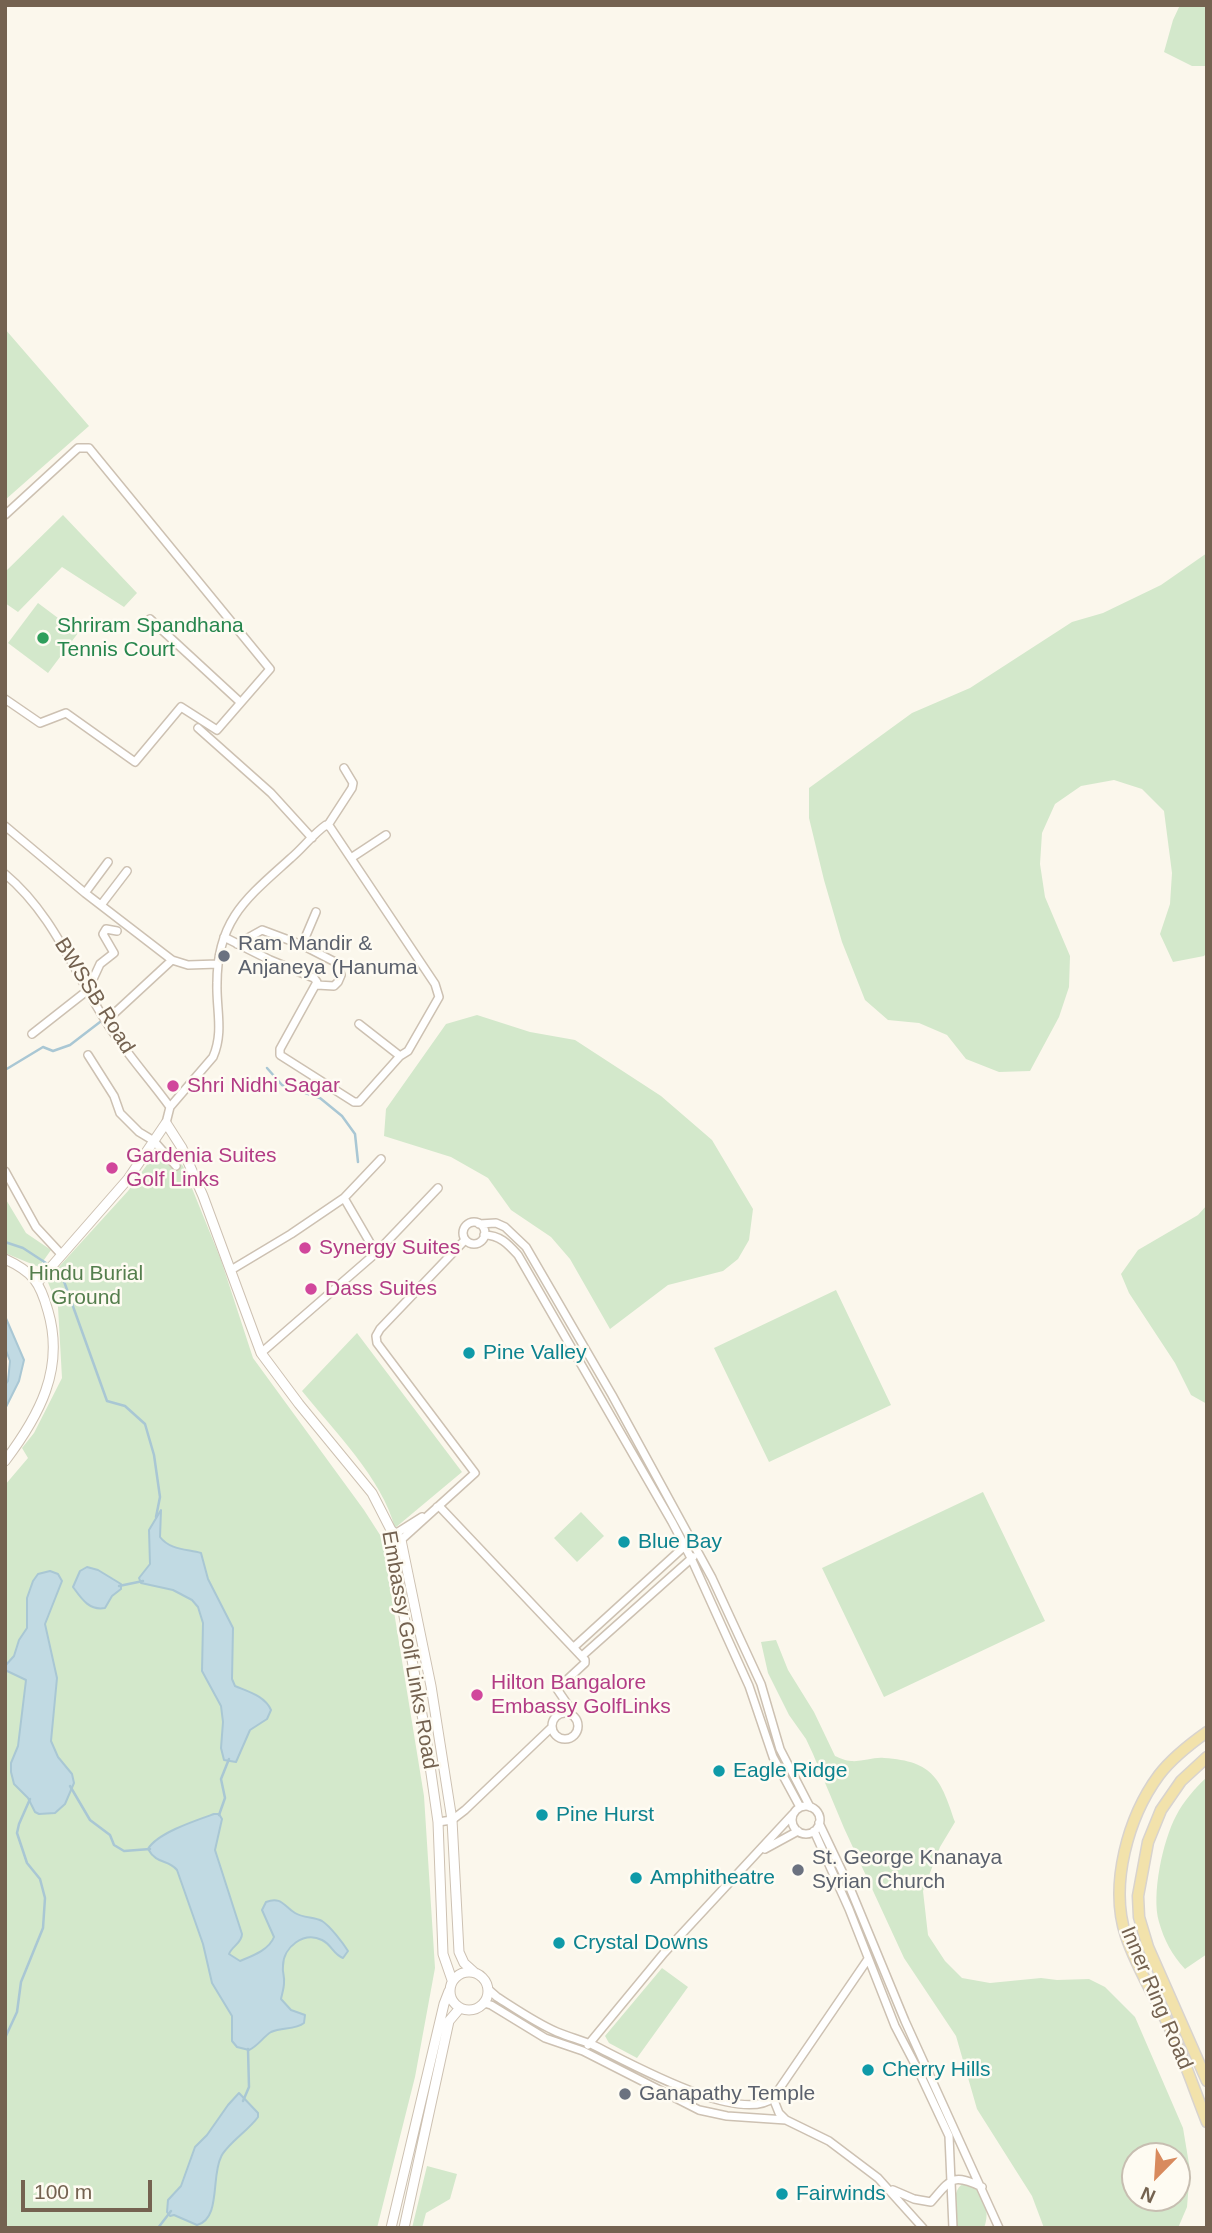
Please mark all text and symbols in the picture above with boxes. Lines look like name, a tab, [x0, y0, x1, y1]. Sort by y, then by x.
place label: Shriram Spandhana Tennis Court	[57, 613, 244, 663]
marker: Shriram Spandhana Tennis Court	[35, 630, 51, 646]
place label: Ram Mandir & Anjaneya (Hanuma	[238, 931, 418, 981]
street label: BWSSB Road	[48, 933, 140, 1059]
marker: Ram Mandir & Anjaneya (Hanuma	[216, 948, 232, 964]
place label: Shri Nidhi Sagar	[187, 1073, 340, 1099]
marker: Shri Nidhi Sagar	[165, 1078, 181, 1094]
place label: Gardenia Suites Golf Links	[126, 1143, 277, 1193]
marker: Gardenia Suites Golf Links	[104, 1160, 120, 1176]
place label: Synergy Suites	[319, 1235, 460, 1261]
marker: Synergy Suites	[297, 1240, 313, 1256]
park label: Hindu Burial Ground	[29, 1261, 143, 1311]
place label: Dass Suites	[325, 1276, 437, 1302]
marker: Dass Suites	[303, 1281, 319, 1297]
place label: Pine Valley	[483, 1340, 587, 1366]
marker: Pine Valley	[461, 1345, 477, 1361]
street label: Embassy Golf Links Road	[376, 1529, 442, 1771]
place label: Blue Bay	[638, 1529, 722, 1555]
marker: Blue Bay	[616, 1534, 632, 1550]
place label: Hilton Bangalore Embassy GolfLinks	[491, 1670, 671, 1720]
marker: Hilton Bangalore Embassy GolfLinks	[469, 1687, 485, 1703]
place label: Eagle Ridge	[733, 1758, 847, 1784]
marker: Eagle Ridge	[711, 1763, 727, 1779]
place label: Pine Hurst	[556, 1802, 654, 1828]
marker: Pine Hurst	[534, 1807, 550, 1823]
place label: St. George Knanaya Syrian Church	[812, 1845, 1002, 1895]
marker: St. George Knanaya Syrian Church	[790, 1862, 806, 1878]
place label: Amphitheatre	[650, 1865, 775, 1891]
marker: Amphitheatre	[628, 1870, 644, 1886]
street label: Inner Ring Road	[1115, 1923, 1197, 2073]
place label: Crystal Downs	[573, 1930, 708, 1956]
marker: Crystal Downs	[551, 1935, 567, 1951]
place label: Cherry Hills	[882, 2057, 991, 2083]
marker: Cherry Hills	[860, 2062, 876, 2078]
place label: Ganapathy Temple	[639, 2081, 815, 2107]
marker: Ganapathy Temple	[617, 2086, 633, 2102]
north arrow	[1121, 2142, 1191, 2212]
scale bar	[24, 2166, 156, 2210]
text: 100 m	[34, 2180, 92, 2203]
place label: Fairwinds	[796, 2181, 886, 2207]
text: N	[1138, 2182, 1159, 2207]
marker: Fairwinds	[774, 2186, 790, 2202]

